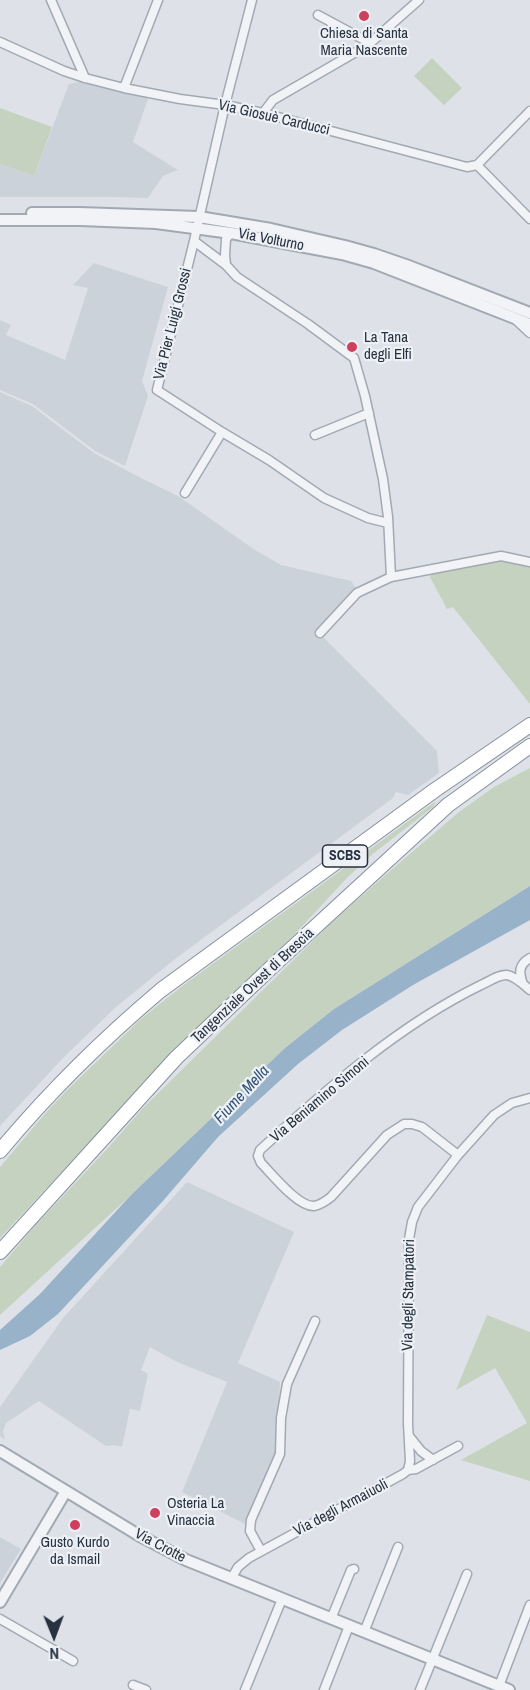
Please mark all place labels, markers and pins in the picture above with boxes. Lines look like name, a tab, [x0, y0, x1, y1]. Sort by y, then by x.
marker: Chiesa di Santa Maria Nascente	[357, 9, 371, 23]
place label: Chiesa di Santa Maria Nascente	[320, 25, 408, 60]
place label: La Tana degli Elfi	[364, 329, 412, 364]
marker: La Tana degli Elfi	[345, 340, 359, 354]
place label: Osteria La Vinaccia	[167, 1495, 224, 1530]
marker: Osteria La Vinaccia	[148, 1506, 162, 1520]
marker: Gusto Kurdo da Ismail	[68, 1518, 82, 1532]
place label: Gusto Kurdo da Ismail	[40, 1534, 110, 1569]

